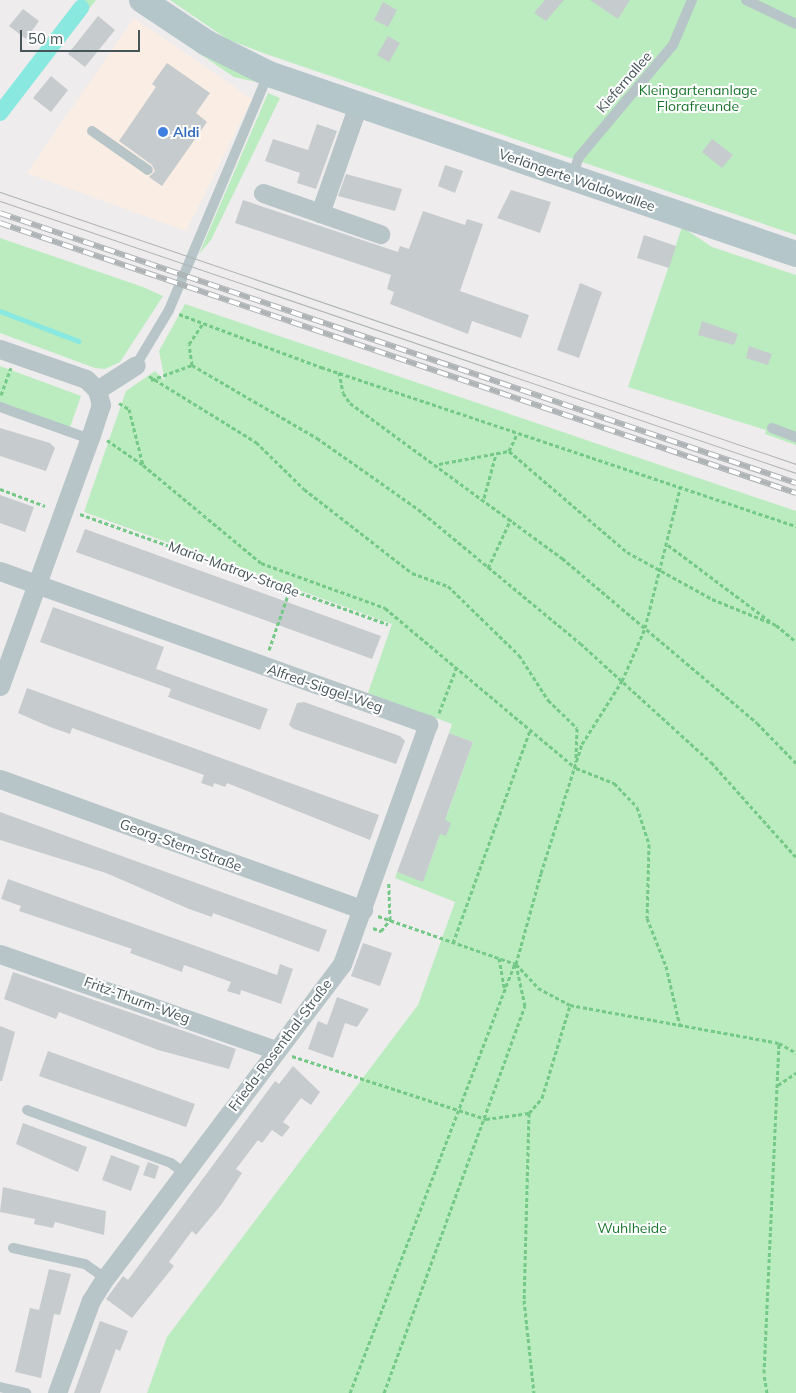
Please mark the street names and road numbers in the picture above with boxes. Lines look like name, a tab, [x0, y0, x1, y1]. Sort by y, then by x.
street label: Kiefernallee	[593, 48, 655, 116]
street label: Verlängerte Waldowallee	[497, 145, 657, 215]
street label: Maria-Matray-Straße	[166, 537, 302, 601]
street label: Alfred-Siggel-Weg	[265, 660, 385, 716]
street label: Georg-Stern-Straße	[118, 815, 244, 875]
street label: Fritz-Thurm-Weg	[82, 973, 192, 1027]
street label: Frieda-Rosenthal-Straße	[225, 976, 335, 1114]

